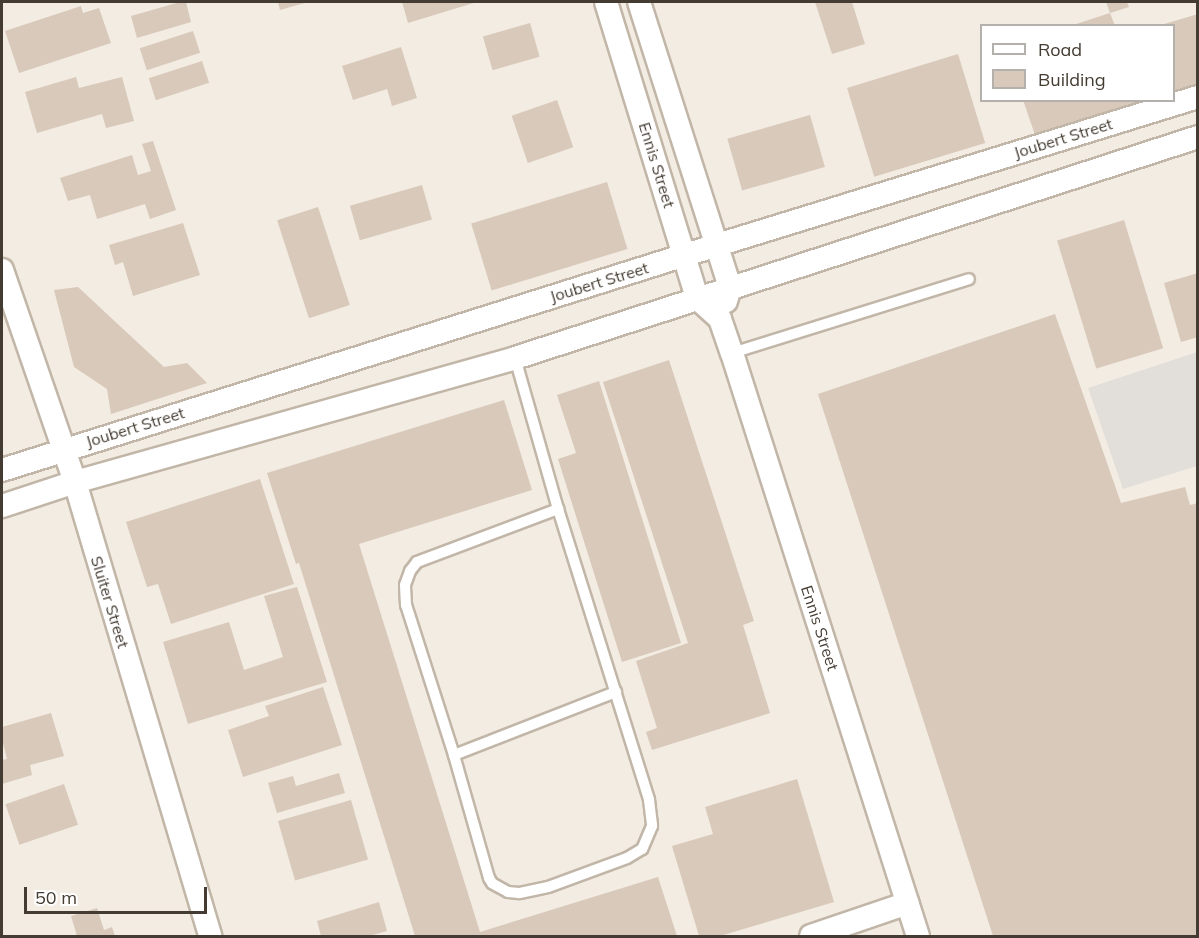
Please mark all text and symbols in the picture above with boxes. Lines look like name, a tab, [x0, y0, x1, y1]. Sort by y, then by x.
legend	[980, 24, 1175, 102]
text: Road	[1038, 38, 1082, 61]
text: Building	[1038, 68, 1106, 91]
street label: Joubert Street	[1011, 114, 1115, 162]
street label: Ennis Street	[635, 120, 679, 210]
street label: Joubert Street	[547, 258, 651, 306]
street label: Joubert Street	[83, 403, 187, 451]
street label: Sluiter Street	[87, 554, 133, 650]
street label: Ennis Street	[797, 583, 843, 673]
scale bar	[27, 875, 210, 913]
text: 50 m	[35, 886, 77, 909]

